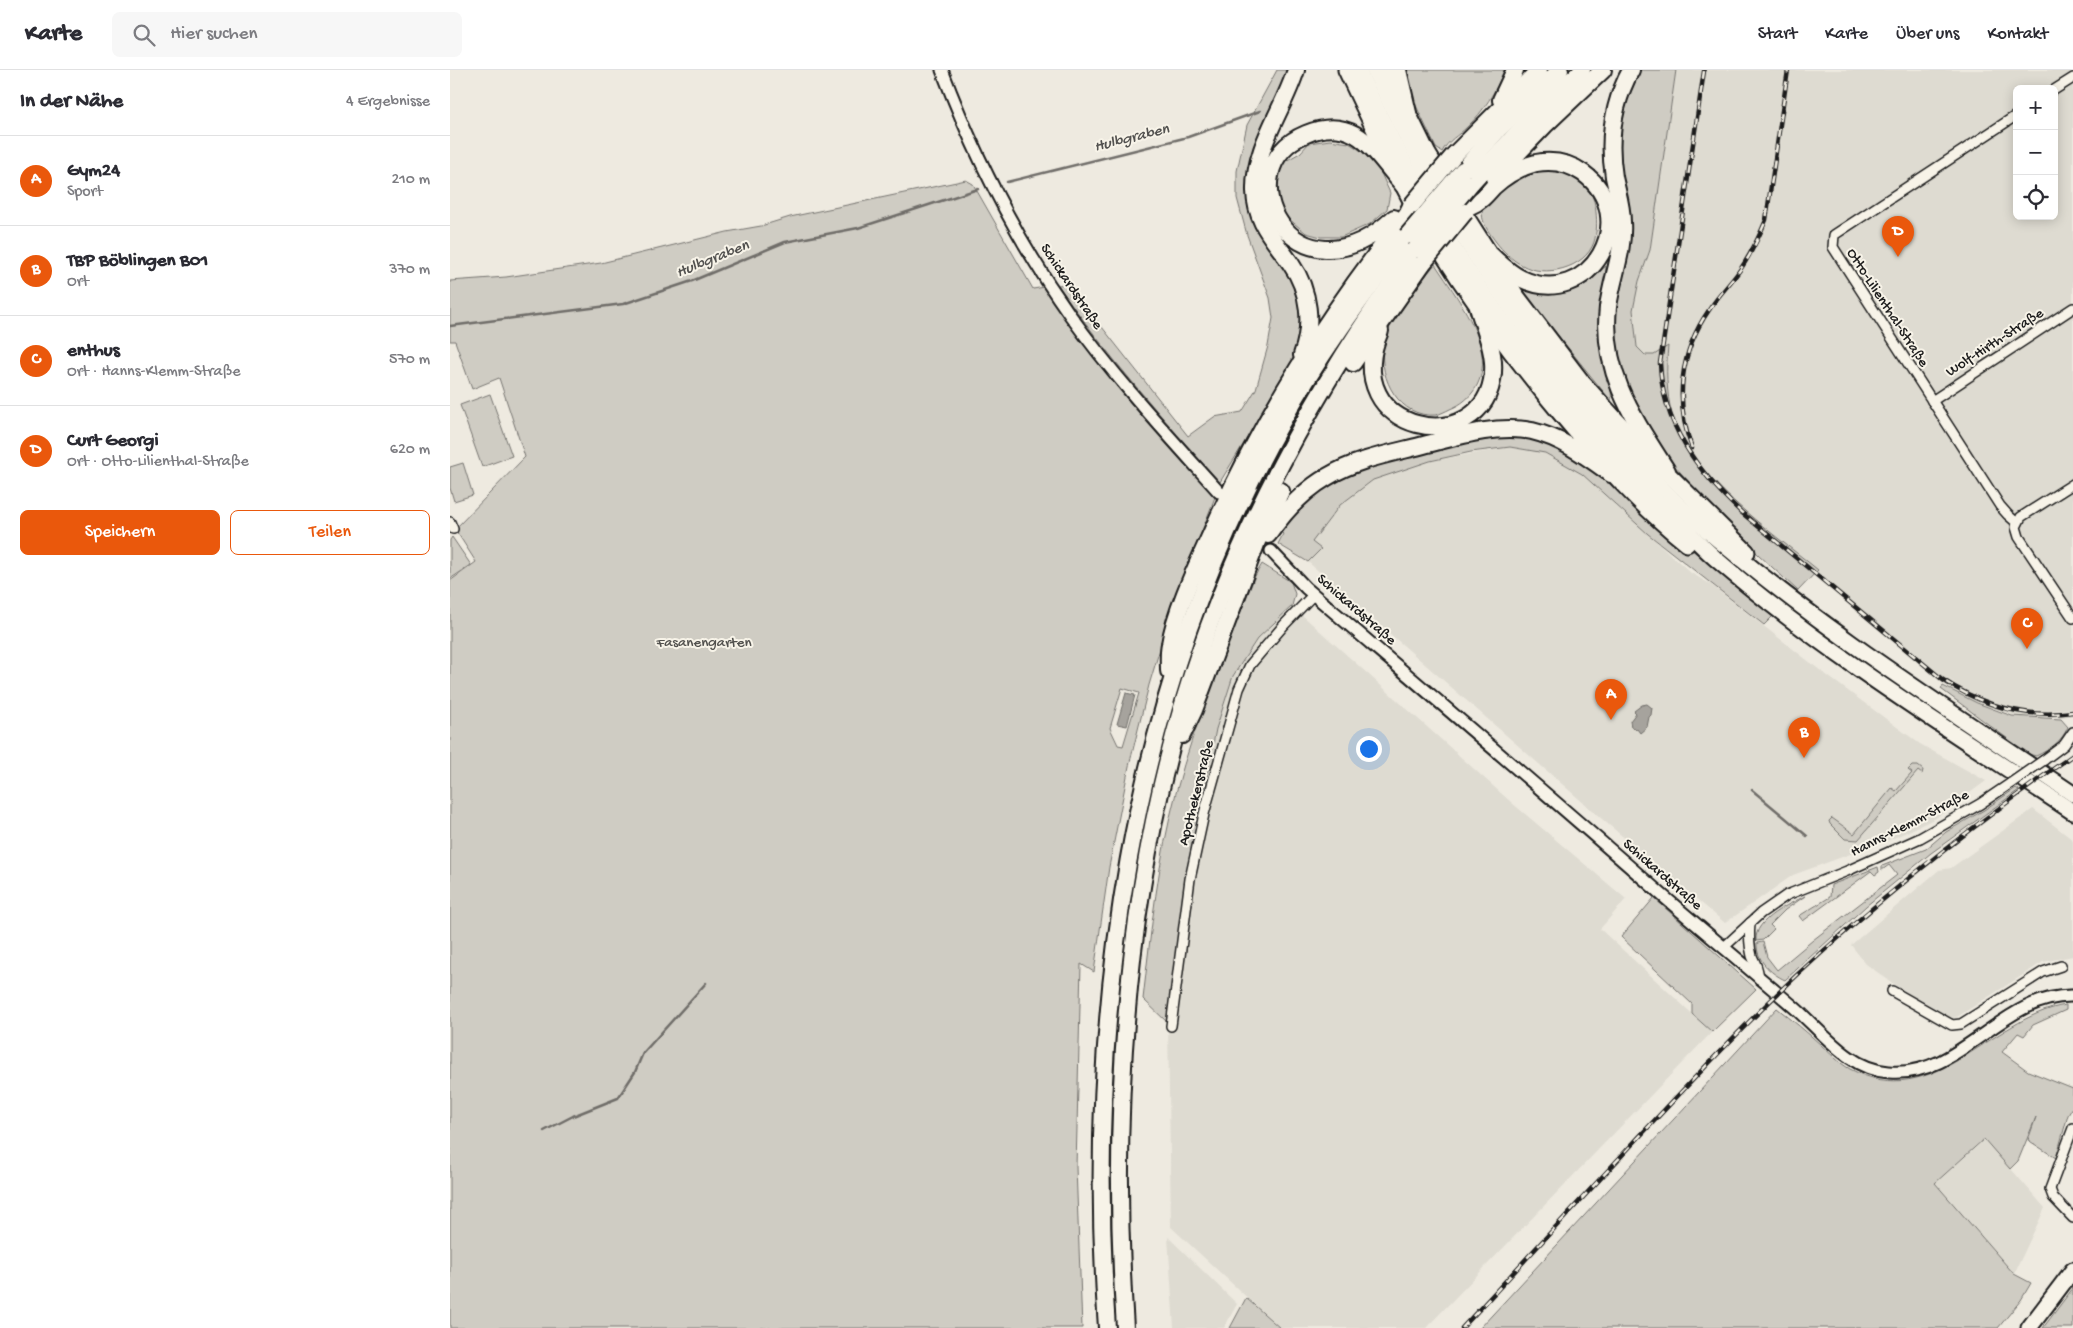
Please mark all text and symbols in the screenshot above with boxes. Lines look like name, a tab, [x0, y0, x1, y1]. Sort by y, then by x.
search box	[112, 12, 462, 57]
text: Karte	[25, 20, 82, 49]
icon: search	[130, 21, 158, 49]
text: Hier suchen	[170, 23, 258, 46]
text: Start	[1758, 24, 1797, 45]
text: Karte	[1825, 24, 1868, 45]
text: Über uns	[1896, 24, 1959, 45]
text: Kontakt	[1987, 24, 2048, 45]
map controls	[2013, 85, 2058, 220]
button: +	[2013, 85, 2058, 130]
text: In der Nähe	[20, 90, 123, 115]
text: 4 Ergebnisse	[346, 93, 430, 112]
water label: Hulbgraben	[1093, 120, 1172, 157]
button: −	[2013, 130, 2058, 175]
text: Gym24	[67, 160, 120, 183]
text: A	[31, 171, 41, 190]
text: 210 m	[391, 171, 430, 190]
button: locate	[2013, 175, 2058, 220]
text: Sport	[67, 183, 103, 202]
pin: D	[1882, 216, 1914, 257]
water label: Hulbgraben	[674, 237, 752, 283]
street label: Schickardstraße	[1036, 241, 1106, 334]
street label: Otto-Lilienthal-Straße	[1842, 245, 1932, 371]
text: TBP Böblingen B01	[67, 250, 208, 273]
text: B	[32, 261, 40, 280]
text: 370 m	[389, 261, 430, 280]
text: Ort	[67, 273, 89, 292]
street label: Wolf-Hirth-Straße	[1943, 305, 2047, 381]
text: enthus	[67, 340, 120, 363]
text: C	[32, 351, 40, 370]
text: 570 m	[389, 351, 430, 370]
text: Ort · Hanns-Klemm-Straße	[67, 363, 240, 382]
text: Curt Georgi	[67, 430, 159, 453]
text: D	[31, 441, 41, 460]
text: 620 m	[390, 441, 430, 460]
text: Ort · Otto-Lilienthal-Straße	[67, 453, 249, 472]
button: Speichern	[20, 510, 220, 555]
button: Teilen	[230, 510, 430, 555]
street label: Schickardstraße	[1312, 570, 1400, 650]
pin: C	[2011, 608, 2043, 649]
park label: Fasanengarten	[655, 634, 752, 652]
pin: A	[1595, 679, 1627, 720]
pin: B	[1788, 717, 1820, 758]
your location	[1356, 736, 1382, 762]
street label: Apothekerstraße	[1175, 738, 1219, 847]
street label: Hanns-Klemm-Straße	[1848, 786, 1972, 862]
street label: Schickardstraße	[1618, 835, 1706, 915]

